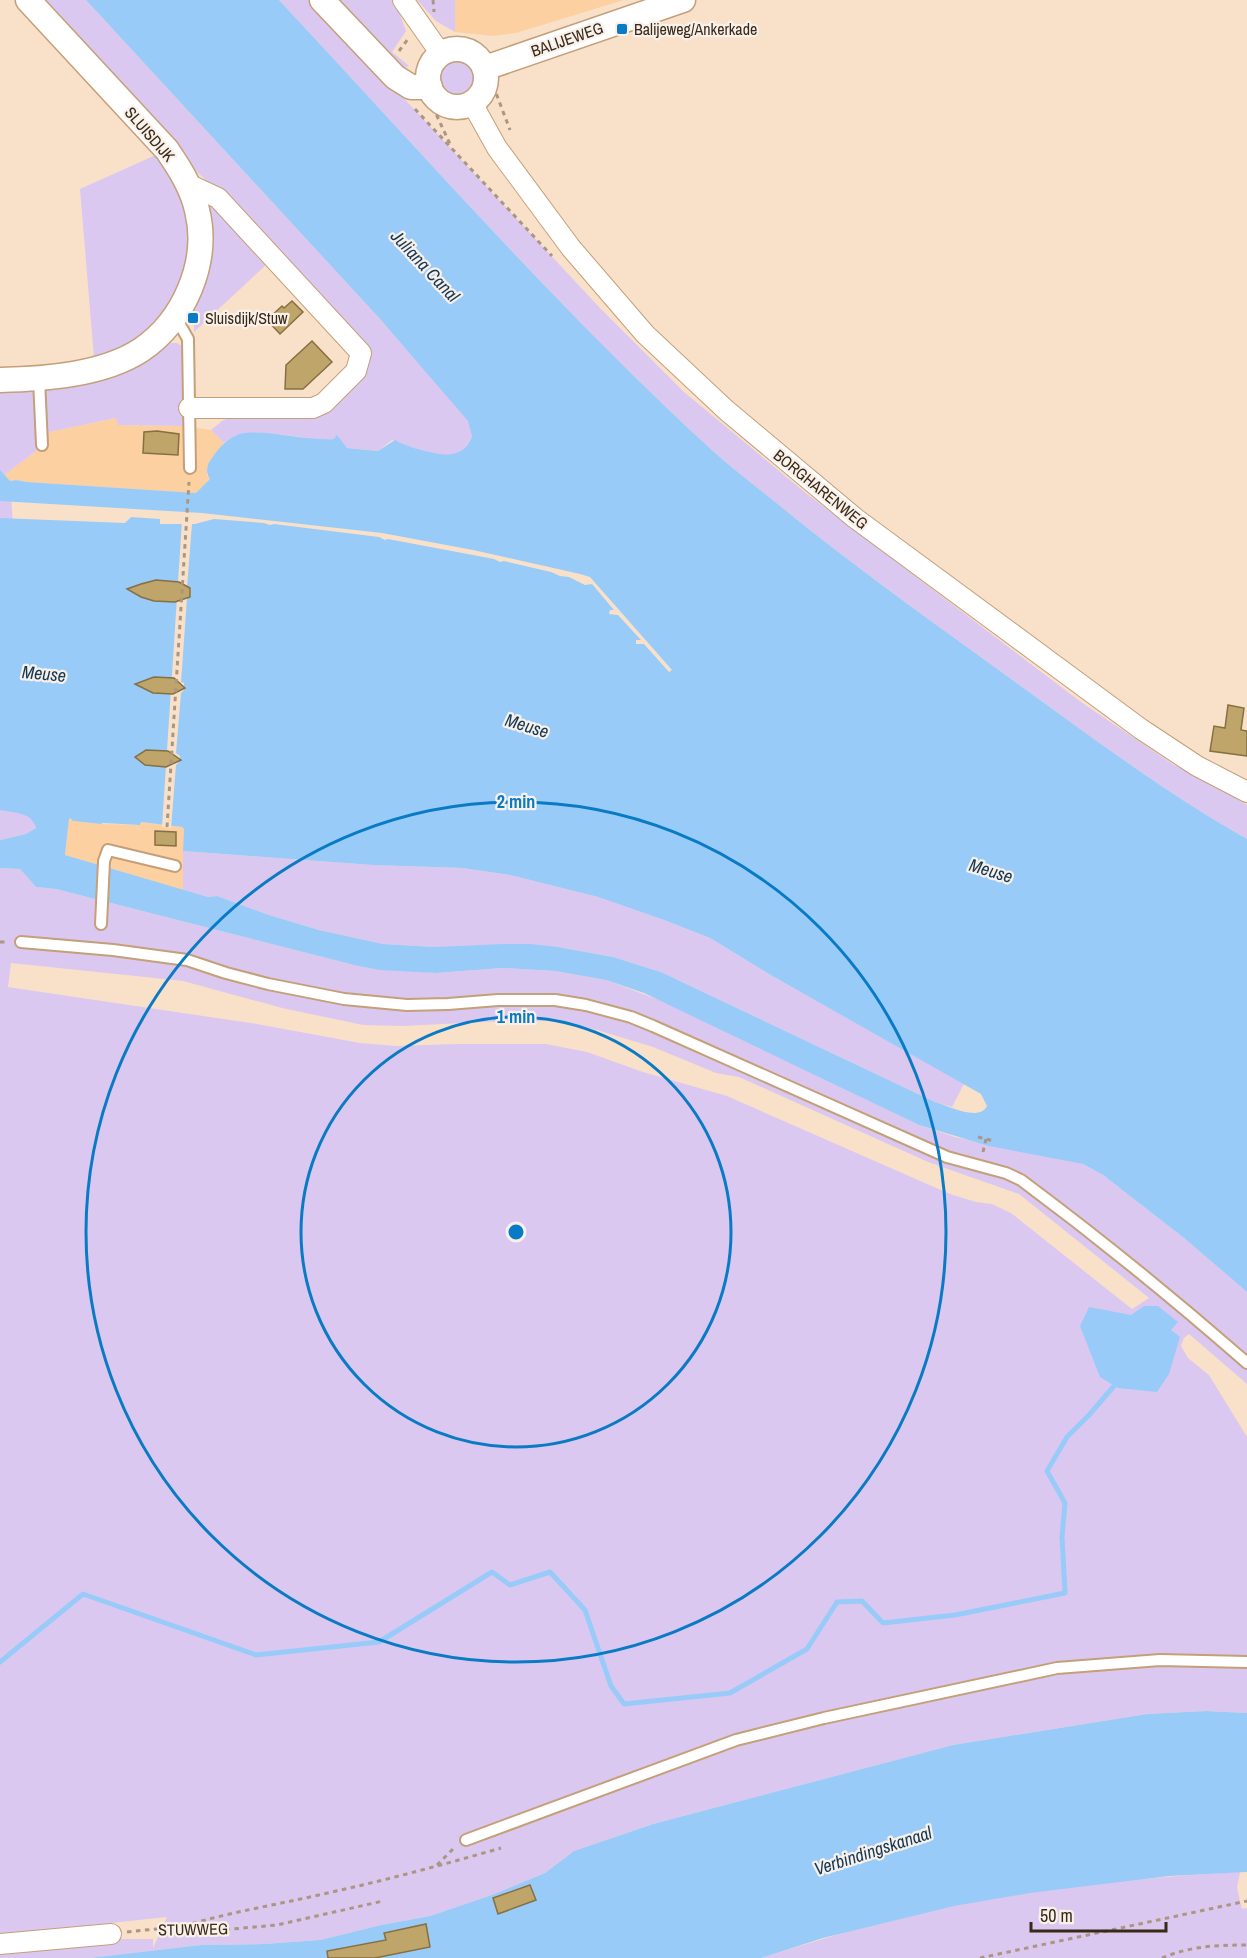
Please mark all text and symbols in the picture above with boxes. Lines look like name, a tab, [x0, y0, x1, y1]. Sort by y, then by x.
street label: BALIJEWEG	[528, 16, 606, 62]
place label: Balijeweg/Ankerkade	[634, 18, 757, 40]
marker: Balijeweg/Ankerkade	[615, 22, 629, 36]
street label: SLUISDIJK	[120, 102, 180, 166]
water label: Juliana Canal	[385, 223, 466, 308]
place label: Sluisdijk/Stuw	[205, 307, 288, 329]
marker: Sluisdijk/Stuw	[186, 311, 200, 325]
street label: BORGHARENWEG	[769, 444, 873, 534]
water label: Meuse	[21, 659, 67, 688]
water label: Meuse	[502, 707, 552, 744]
text: 2 min	[497, 789, 535, 814]
water label: Meuse	[966, 852, 1016, 889]
text: 1 min	[497, 1004, 535, 1029]
centre of rings	[506, 1222, 526, 1242]
water label: Verbindingskanaal	[811, 1820, 935, 1881]
scale bar	[1031, 1895, 1166, 1933]
text: 50 m	[1040, 1903, 1073, 1928]
street label: STUWWEG	[158, 1917, 228, 1941]

